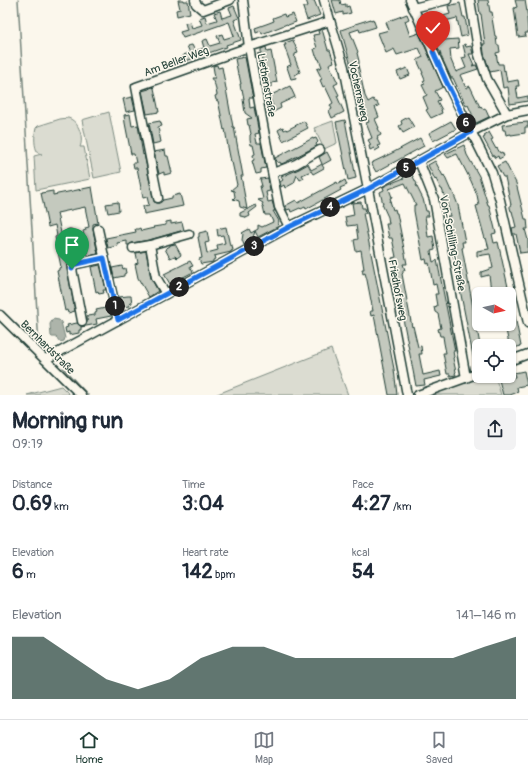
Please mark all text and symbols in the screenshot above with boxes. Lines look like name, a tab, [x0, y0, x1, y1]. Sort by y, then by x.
pin	[416, 11, 450, 52]
icon: check	[422, 17, 444, 39]
street label: Am Beller Weg	[142, 44, 211, 79]
street label: Liethenstraße	[255, 52, 279, 118]
street label: Vochemsweg	[346, 60, 371, 123]
pin: 6	[456, 113, 476, 133]
text: 6	[463, 116, 469, 129]
pin: 5	[396, 158, 416, 178]
text: 5	[403, 161, 409, 174]
street label: Von-Schilling-Straße	[437, 194, 468, 293]
pin: 4	[320, 197, 340, 217]
text: 4	[327, 200, 333, 213]
pin	[55, 228, 89, 269]
icon: arrive	[61, 234, 83, 256]
pin: 3	[244, 236, 264, 256]
text: 3	[251, 239, 257, 252]
street label: Friedhofsweg	[385, 258, 410, 322]
pin: 2	[169, 277, 189, 297]
text: 2	[176, 280, 182, 293]
north arrow	[472, 287, 516, 331]
map controls	[472, 287, 516, 383]
pin: 1	[105, 296, 125, 316]
text: 1	[113, 299, 117, 312]
street label: Bernhardstraße	[18, 318, 78, 377]
button: locate	[472, 339, 516, 383]
text: Morning run	[12, 407, 123, 435]
button: share	[474, 408, 516, 450]
text: 09:19	[12, 436, 43, 452]
text: Distance	[12, 478, 52, 491]
text: Time	[182, 478, 205, 491]
text: Pace	[352, 478, 374, 491]
text: 0.69	[12, 491, 52, 516]
text: 3:04	[182, 491, 224, 516]
text: 4:27	[352, 491, 391, 516]
text: km	[52, 500, 69, 513]
text: /km	[391, 500, 411, 513]
text: Elevation	[12, 546, 54, 559]
text: Heart rate	[182, 546, 228, 559]
text: kcal	[352, 546, 370, 559]
text: 6	[12, 559, 24, 584]
text: 142	[182, 559, 213, 584]
text: 54	[352, 559, 374, 584]
text: m	[24, 568, 36, 581]
text: bpm	[213, 568, 235, 581]
text: Elevation	[12, 607, 62, 623]
text: 141–146 m	[456, 607, 516, 623]
tab: Home	[75, 729, 103, 766]
tab: Map	[253, 729, 275, 766]
tab: Saved	[426, 729, 453, 766]

